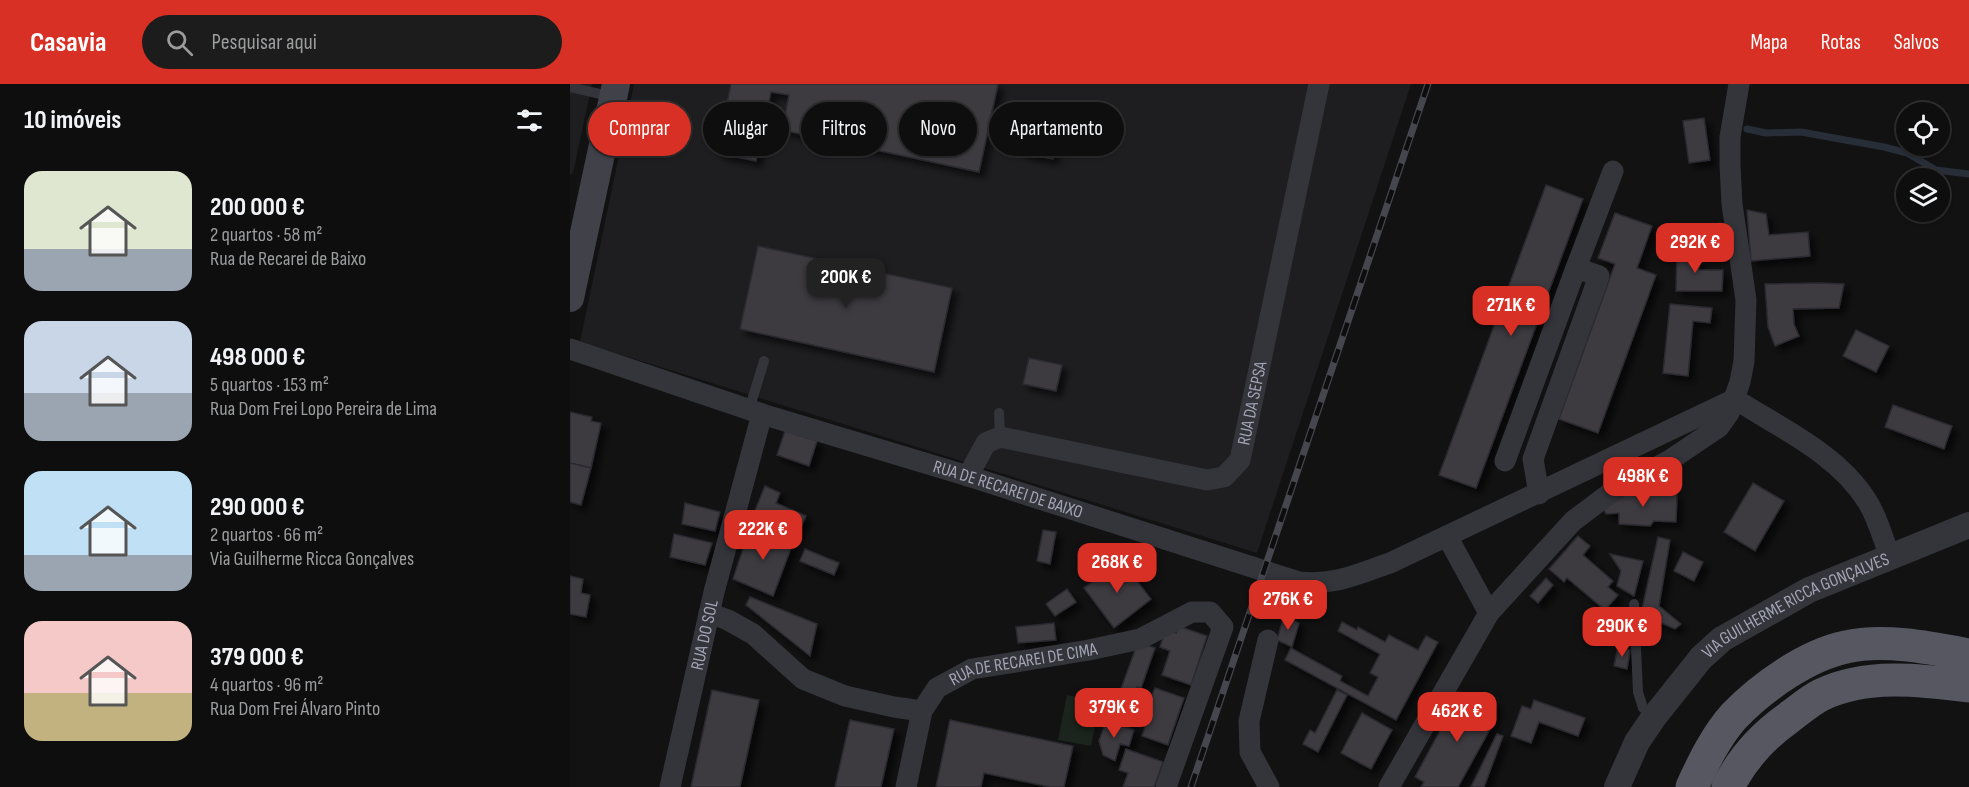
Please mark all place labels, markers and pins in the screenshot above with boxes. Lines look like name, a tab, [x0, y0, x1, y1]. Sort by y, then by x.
pin: 292K €	[1646, 223, 1744, 274]
pin: 200K €	[797, 258, 895, 309]
pin: 271K €	[1462, 286, 1560, 337]
pin: 498K €	[1594, 457, 1692, 508]
pin: 222K €	[714, 510, 812, 561]
pin: 268K €	[1068, 543, 1166, 594]
pin: 276K €	[1239, 580, 1337, 631]
pin: 290K €	[1573, 607, 1671, 658]
pin: 379K €	[1065, 688, 1163, 739]
pin: 462K €	[1408, 692, 1506, 743]

